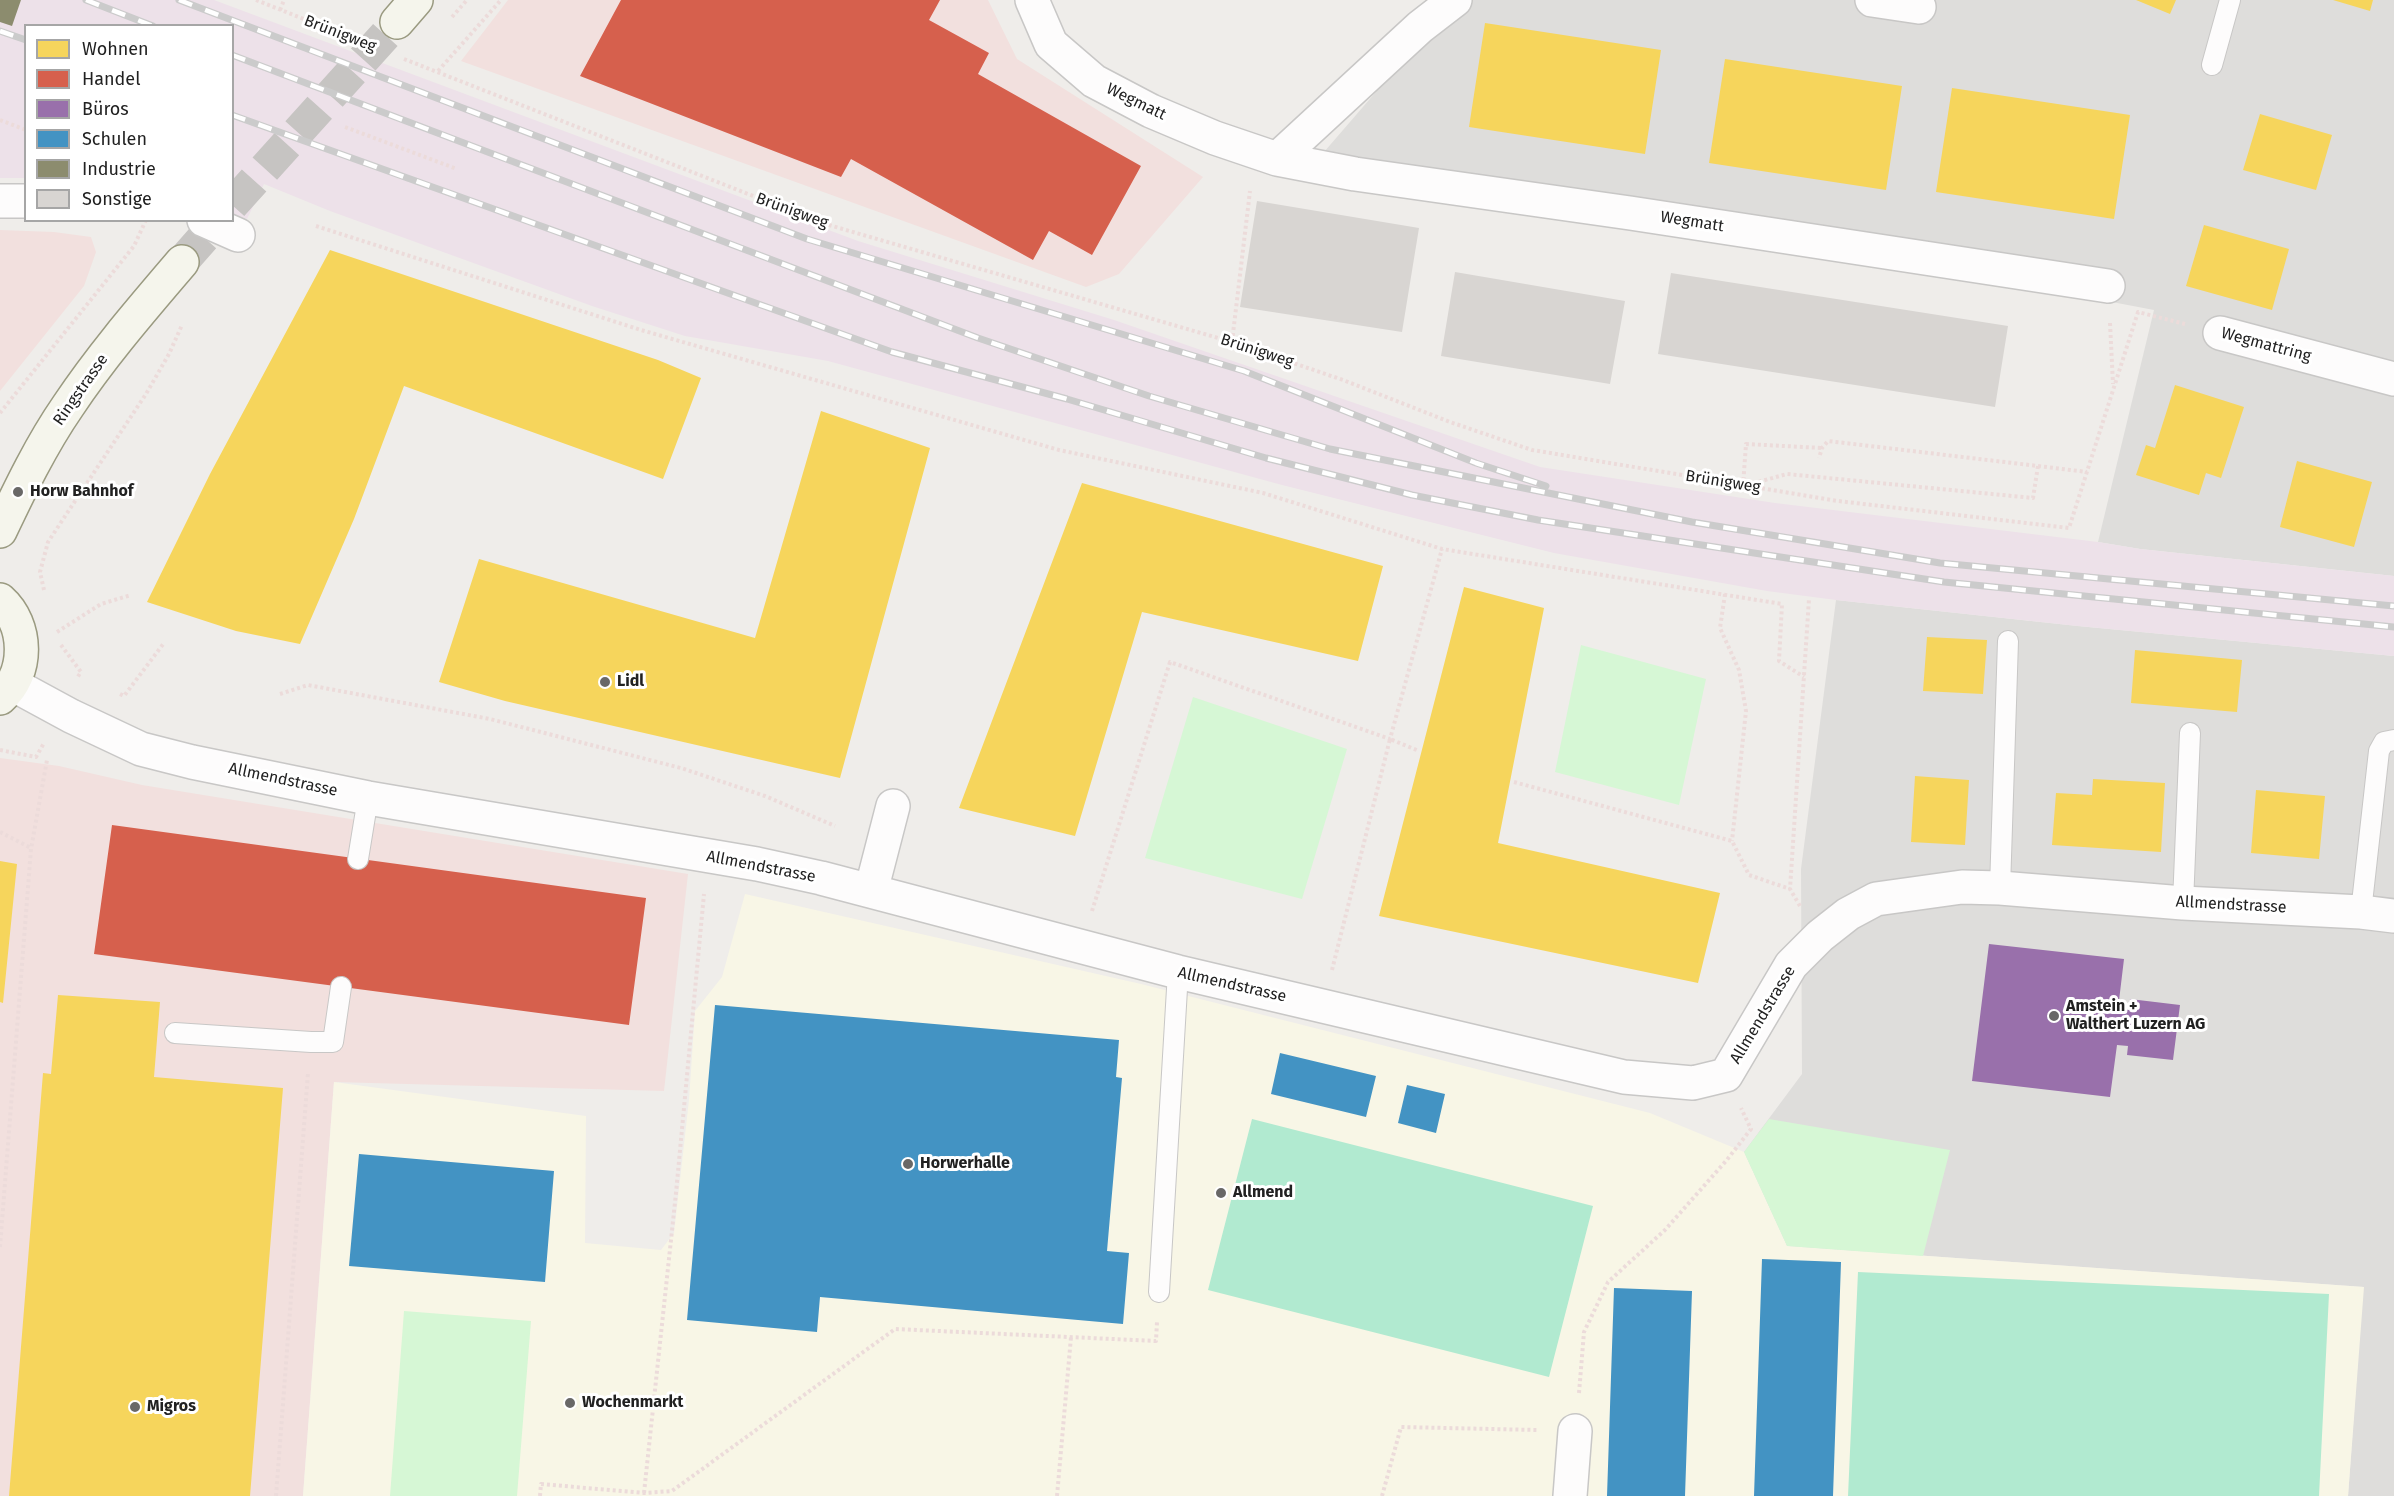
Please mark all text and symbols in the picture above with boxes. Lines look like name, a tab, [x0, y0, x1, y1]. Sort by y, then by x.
street label: Brünigweg	[301, 11, 379, 57]
legend	[24, 24, 234, 222]
text: Wohnen	[82, 38, 149, 60]
text: Handel	[82, 68, 140, 90]
street label: Wegmatt	[1103, 79, 1169, 125]
text: Büros	[82, 98, 129, 120]
text: Schulen	[82, 128, 147, 150]
text: Industrie	[82, 158, 156, 180]
text: Sonstige	[82, 188, 152, 210]
street label: Brünigweg	[753, 189, 831, 233]
street label: Wegmatt	[1659, 208, 1725, 236]
street label: Wegmattring	[2219, 324, 2313, 366]
street label: Brünigweg	[1218, 330, 1296, 372]
street label: Ringstrasse	[49, 351, 113, 429]
street label: Brünigweg	[1684, 467, 1762, 497]
place label: Horw Bahnhof	[30, 482, 134, 502]
marker: Horw Bahnhof	[11, 485, 25, 499]
place label: Lidl	[617, 672, 644, 692]
marker: Lidl	[598, 675, 612, 689]
street label: Allmendstrasse	[227, 759, 339, 801]
street label: Allmendstrasse	[705, 847, 817, 887]
street label: Allmendstrasse	[2175, 893, 2287, 917]
street label: Allmendstrasse	[1176, 963, 1288, 1007]
street label: Allmendstrasse	[1726, 963, 1800, 1067]
place label: Amstein + Walthert Luzern AG	[2066, 997, 2205, 1035]
marker: Amstein + Walthert Luzern AG	[2047, 1009, 2061, 1023]
place label: Horwerhalle	[920, 1154, 1010, 1174]
marker: Horwerhalle	[901, 1157, 915, 1171]
place label: Allmend	[1233, 1183, 1293, 1203]
marker: Allmend	[1214, 1186, 1228, 1200]
place label: Wochenmarkt	[582, 1393, 683, 1413]
marker: Wochenmarkt	[563, 1396, 577, 1410]
place label: Migros	[147, 1397, 196, 1417]
marker: Migros	[128, 1400, 142, 1414]

